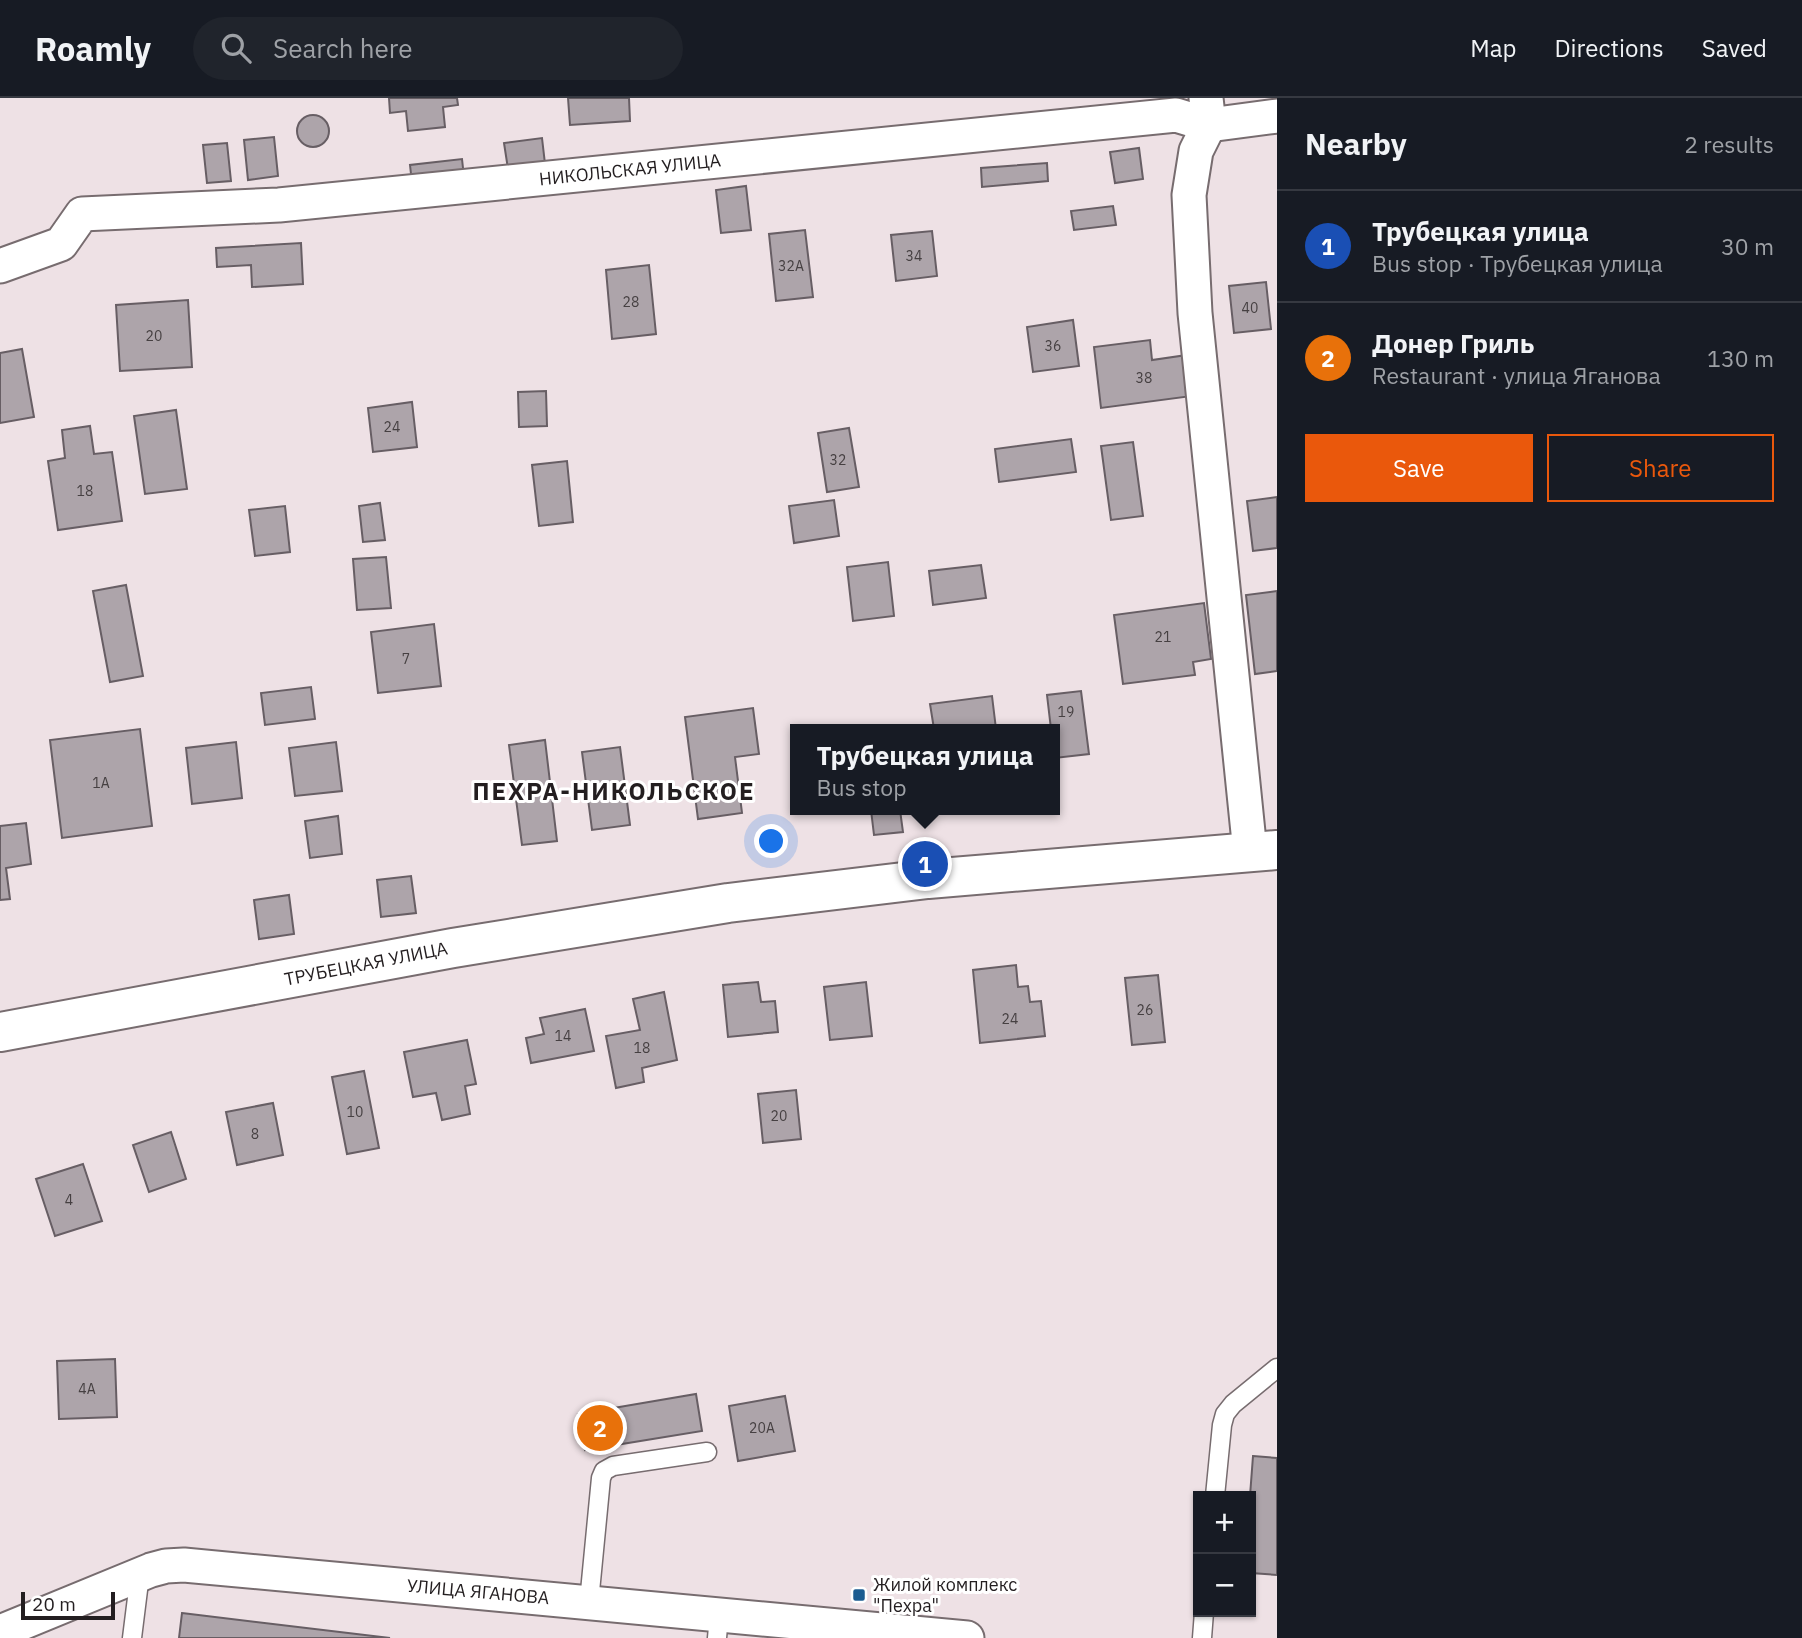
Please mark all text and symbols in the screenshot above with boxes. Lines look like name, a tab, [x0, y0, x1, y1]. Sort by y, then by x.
search box	[193, 17, 683, 80]
text: Roamly	[35, 27, 151, 70]
icon: search	[217, 29, 255, 67]
text: Search here	[273, 31, 412, 65]
text: Map	[1470, 32, 1516, 64]
text: Directions	[1554, 32, 1664, 64]
text: Saved	[1702, 32, 1767, 64]
text: Nearby	[1305, 124, 1407, 163]
text: 2 results	[1684, 129, 1774, 159]
street label: НИКОЛЬСКАЯ УЛИЦА	[538, 148, 723, 190]
text: Трубецкая улица	[1372, 214, 1589, 248]
text: 1	[1321, 231, 1335, 261]
text: 30 m	[1721, 231, 1774, 261]
house number: 34	[906, 247, 922, 265]
text: Bus stop · Трубецкая улица	[1372, 248, 1663, 278]
house number: 32А	[778, 257, 804, 275]
house number: 28	[623, 293, 639, 311]
house number: 40	[1242, 299, 1258, 317]
text: Донер Гриль	[1372, 326, 1534, 360]
house number: 20	[146, 327, 162, 345]
house number: 36	[1045, 337, 1061, 355]
text: 2	[1321, 343, 1335, 373]
text: 130 m	[1707, 343, 1774, 373]
text: Restaurant · улица Яганова	[1372, 360, 1661, 390]
house number: 38	[1136, 369, 1152, 387]
house number: 24	[384, 418, 400, 436]
button: Save	[1305, 434, 1533, 502]
button: Share	[1547, 434, 1774, 502]
house number: 32	[830, 451, 846, 469]
house number: 18	[77, 482, 93, 500]
house number: 21	[1155, 628, 1171, 646]
house number: 7	[402, 650, 410, 668]
house number: 19	[1058, 703, 1074, 721]
popup	[790, 724, 1060, 815]
text: Трубецкая улица	[817, 738, 1033, 772]
text: Bus stop	[817, 772, 907, 802]
house number: 1А	[92, 774, 110, 792]
district label: ПЕХРА-НИКОЛЬСКОЕ	[473, 775, 755, 807]
your location	[754, 824, 788, 858]
pin: 1	[902, 838, 948, 890]
street label: ТРУБЕЦКАЯ УЛИЦА	[282, 936, 450, 991]
house number: 26	[1137, 1001, 1153, 1019]
house number: 24	[1002, 1010, 1018, 1028]
house number: 14	[555, 1027, 571, 1045]
house number: 18	[634, 1039, 650, 1057]
house number: 10	[347, 1103, 363, 1121]
house number: 20	[771, 1107, 787, 1125]
house number: 8	[251, 1125, 259, 1143]
house number: 4	[65, 1191, 73, 1209]
house number: 4А	[78, 1380, 96, 1398]
pin: 2	[577, 1402, 623, 1454]
house number: 20А	[749, 1419, 775, 1437]
map controls	[1193, 1491, 1256, 1617]
button: +	[1193, 1491, 1256, 1554]
button: −	[1193, 1554, 1256, 1617]
place label: Жилой комплекс "Пехра"	[873, 1573, 1017, 1617]
street label: УЛИЦА ЯГАНОВА	[406, 1574, 551, 1609]
marker: Жилой комплекс "Пехра"	[851, 1587, 867, 1603]
scale bar	[21, 1589, 116, 1621]
text: 20 m	[32, 1592, 76, 1616]

